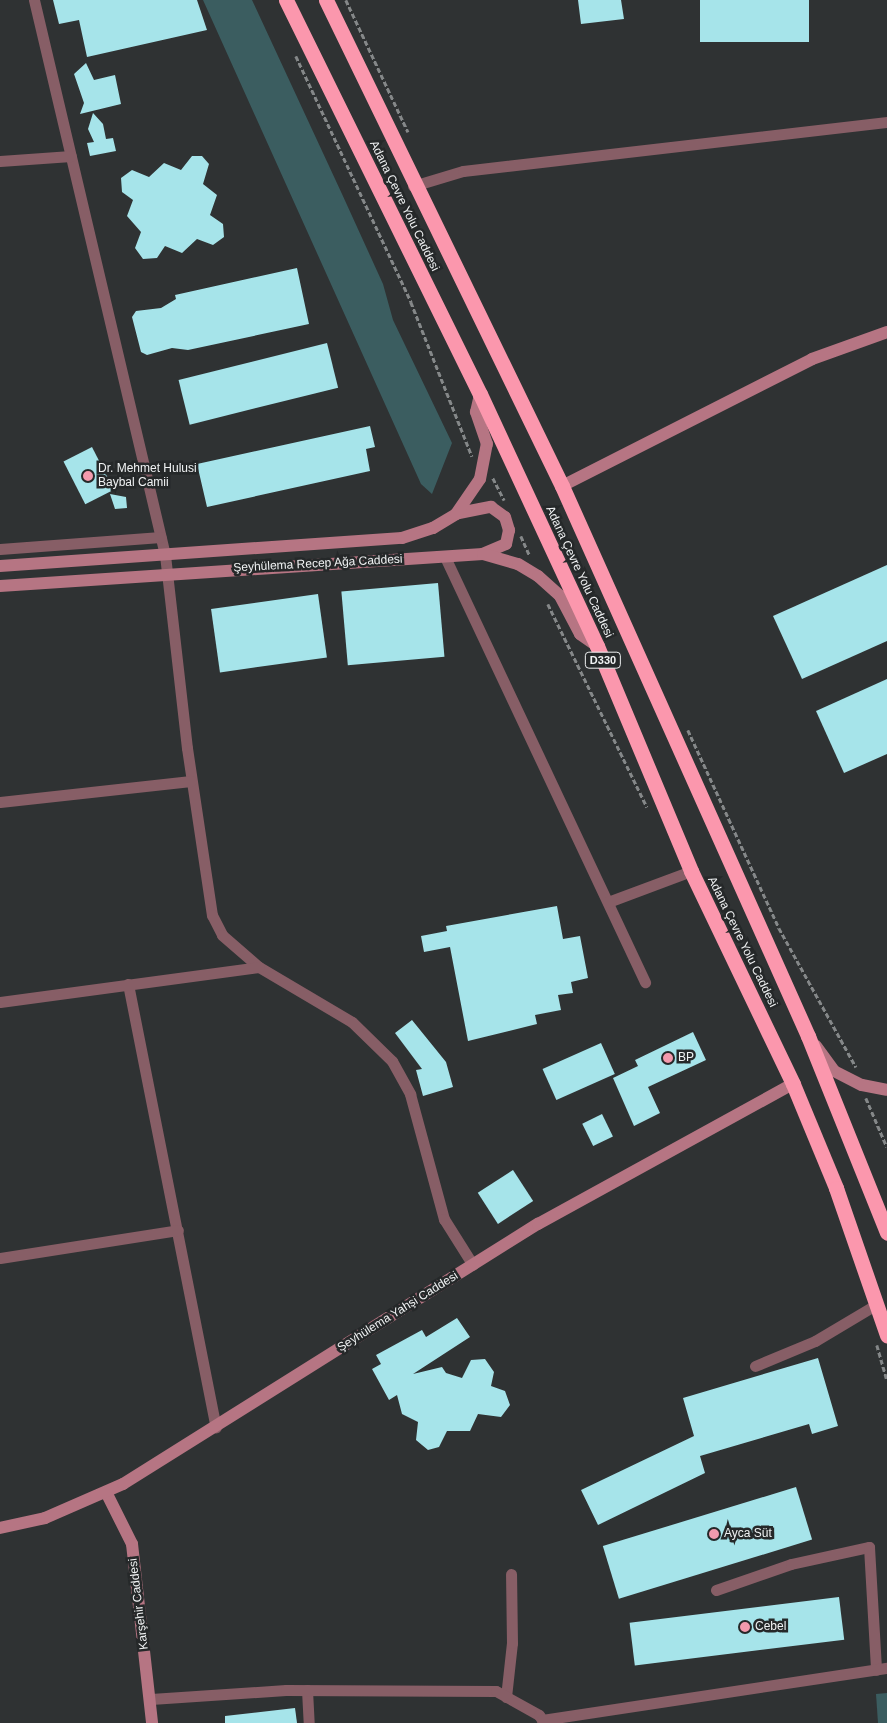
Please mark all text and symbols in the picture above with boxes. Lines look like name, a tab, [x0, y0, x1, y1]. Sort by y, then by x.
street label: Adana Çevre Yolu Caddesi	[366, 138, 442, 274]
place label: Dr. Mehmet Hulusi Baybal Camii	[98, 462, 197, 490]
marker: Dr. Mehmet Hulusi Baybal Camii	[82, 470, 94, 482]
street label: Adana Çevre Yolu Caddesi	[542, 504, 616, 640]
street label: Şeyhülema Recep Ağa Caddesi	[233, 552, 403, 576]
road number: D330	[584, 652, 622, 668]
street label: Adana Çevre Yolu Caddesi	[704, 874, 780, 1010]
place label: BP	[678, 1051, 694, 1065]
marker: BP	[662, 1052, 674, 1064]
street label: Şeyhülema Yahşi Caddesi	[335, 1269, 461, 1355]
place label: Ayca Süt	[724, 1527, 772, 1541]
marker: Ayca Süt	[708, 1528, 720, 1540]
street label: Karşehir Caddesi	[126, 1557, 152, 1651]
place label: Cebel	[755, 1620, 786, 1634]
marker: Cebel	[739, 1621, 751, 1633]

